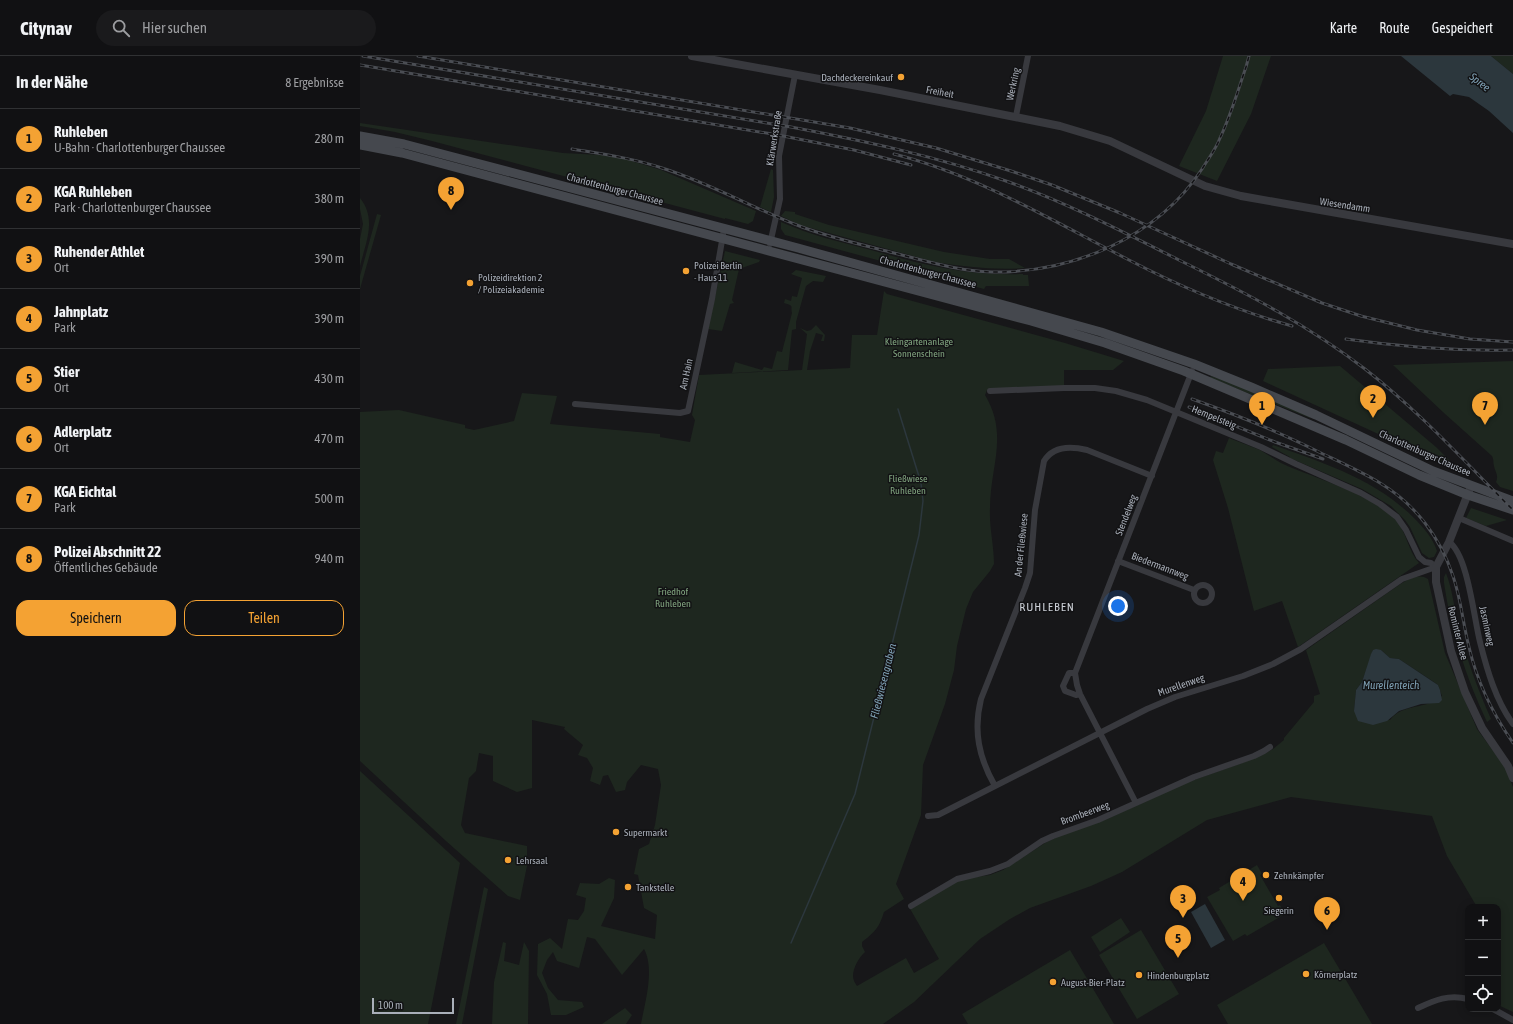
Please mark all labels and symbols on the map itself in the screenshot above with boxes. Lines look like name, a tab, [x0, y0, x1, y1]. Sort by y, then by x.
street label: Werkring	[1004, 66, 1022, 101]
water label: Spree	[1467, 70, 1493, 94]
place label: Dachdeckereinkauf	[821, 72, 893, 83]
marker: Dachdeckereinkauf	[896, 72, 906, 82]
street label: Freiheit	[925, 84, 955, 100]
street label: Klärwerkstraße	[764, 109, 784, 167]
street label: Charlottenburger Chaussee	[566, 171, 665, 207]
pin: 8	[438, 177, 464, 210]
street label: Wiesendamm	[1319, 196, 1371, 214]
street label: Charlottenburger Chaussee	[879, 254, 978, 290]
place label: Polizei Berlin - Haus 11	[694, 260, 742, 283]
marker: Polizei Berlin - Haus 11	[681, 266, 691, 276]
place label: Polizeidirektion 2 / Polizeiakademie	[478, 272, 545, 295]
marker: Polizeidirektion 2 / Polizeiakademie	[465, 278, 475, 288]
park label: Kleingartenanlage Sonnenschein	[885, 336, 954, 359]
street label: Am Hain	[677, 358, 695, 390]
pin: 2	[1360, 385, 1386, 418]
pin: 1	[1249, 392, 1275, 425]
pin: 7	[1472, 392, 1498, 425]
street label: Hempelsteig	[1190, 403, 1238, 431]
street label: Charlottenburger Chaussee	[1377, 428, 1473, 478]
park label: Fließwiese Ruhleben	[888, 473, 928, 496]
street label: Stendelweg	[1113, 492, 1139, 537]
street label: An der Fließwiese	[1012, 512, 1030, 577]
street label: Biedermannweg	[1130, 550, 1191, 582]
park label: Friedhof Ruhleben	[655, 586, 691, 609]
your location	[1108, 596, 1128, 616]
district label: RUHLEBEN	[1019, 600, 1075, 614]
street label: Rominter Allee	[1446, 605, 1470, 661]
street label: Jasminweg	[1477, 605, 1497, 648]
water label: Fließwiesengraben	[868, 642, 898, 720]
street label: Murellenweg	[1156, 672, 1206, 698]
water label: Murellenteich	[1363, 679, 1420, 691]
street label: Brombeerweg	[1059, 799, 1112, 827]
marker: Supermarkt	[611, 827, 621, 837]
place label: Supermarkt	[624, 827, 667, 838]
marker: Lehrsaal	[503, 855, 513, 865]
place label: Lehrsaal	[516, 855, 548, 866]
pin: 4	[1230, 868, 1256, 901]
marker: Zehnkämpfer	[1261, 870, 1271, 880]
place label: Zehnkämpfer	[1274, 870, 1325, 881]
marker: Tankstelle	[623, 882, 633, 892]
place label: Tankstelle	[636, 882, 675, 893]
pin: 3	[1170, 885, 1196, 918]
marker: Siegerin	[1274, 893, 1284, 903]
pin: 6	[1314, 897, 1340, 930]
place label: Siegerin	[1264, 905, 1294, 916]
pin: 5	[1165, 925, 1191, 958]
marker: Körnerplatz	[1301, 969, 1311, 979]
place label: Körnerplatz	[1314, 969, 1358, 980]
marker: Hindenburgplatz	[1134, 970, 1144, 980]
place label: Hindenburgplatz	[1147, 970, 1210, 981]
marker: August-Bier-Platz	[1048, 977, 1058, 987]
place label: August-Bier-Platz	[1061, 977, 1125, 988]
scale bar	[372, 996, 454, 1015]

